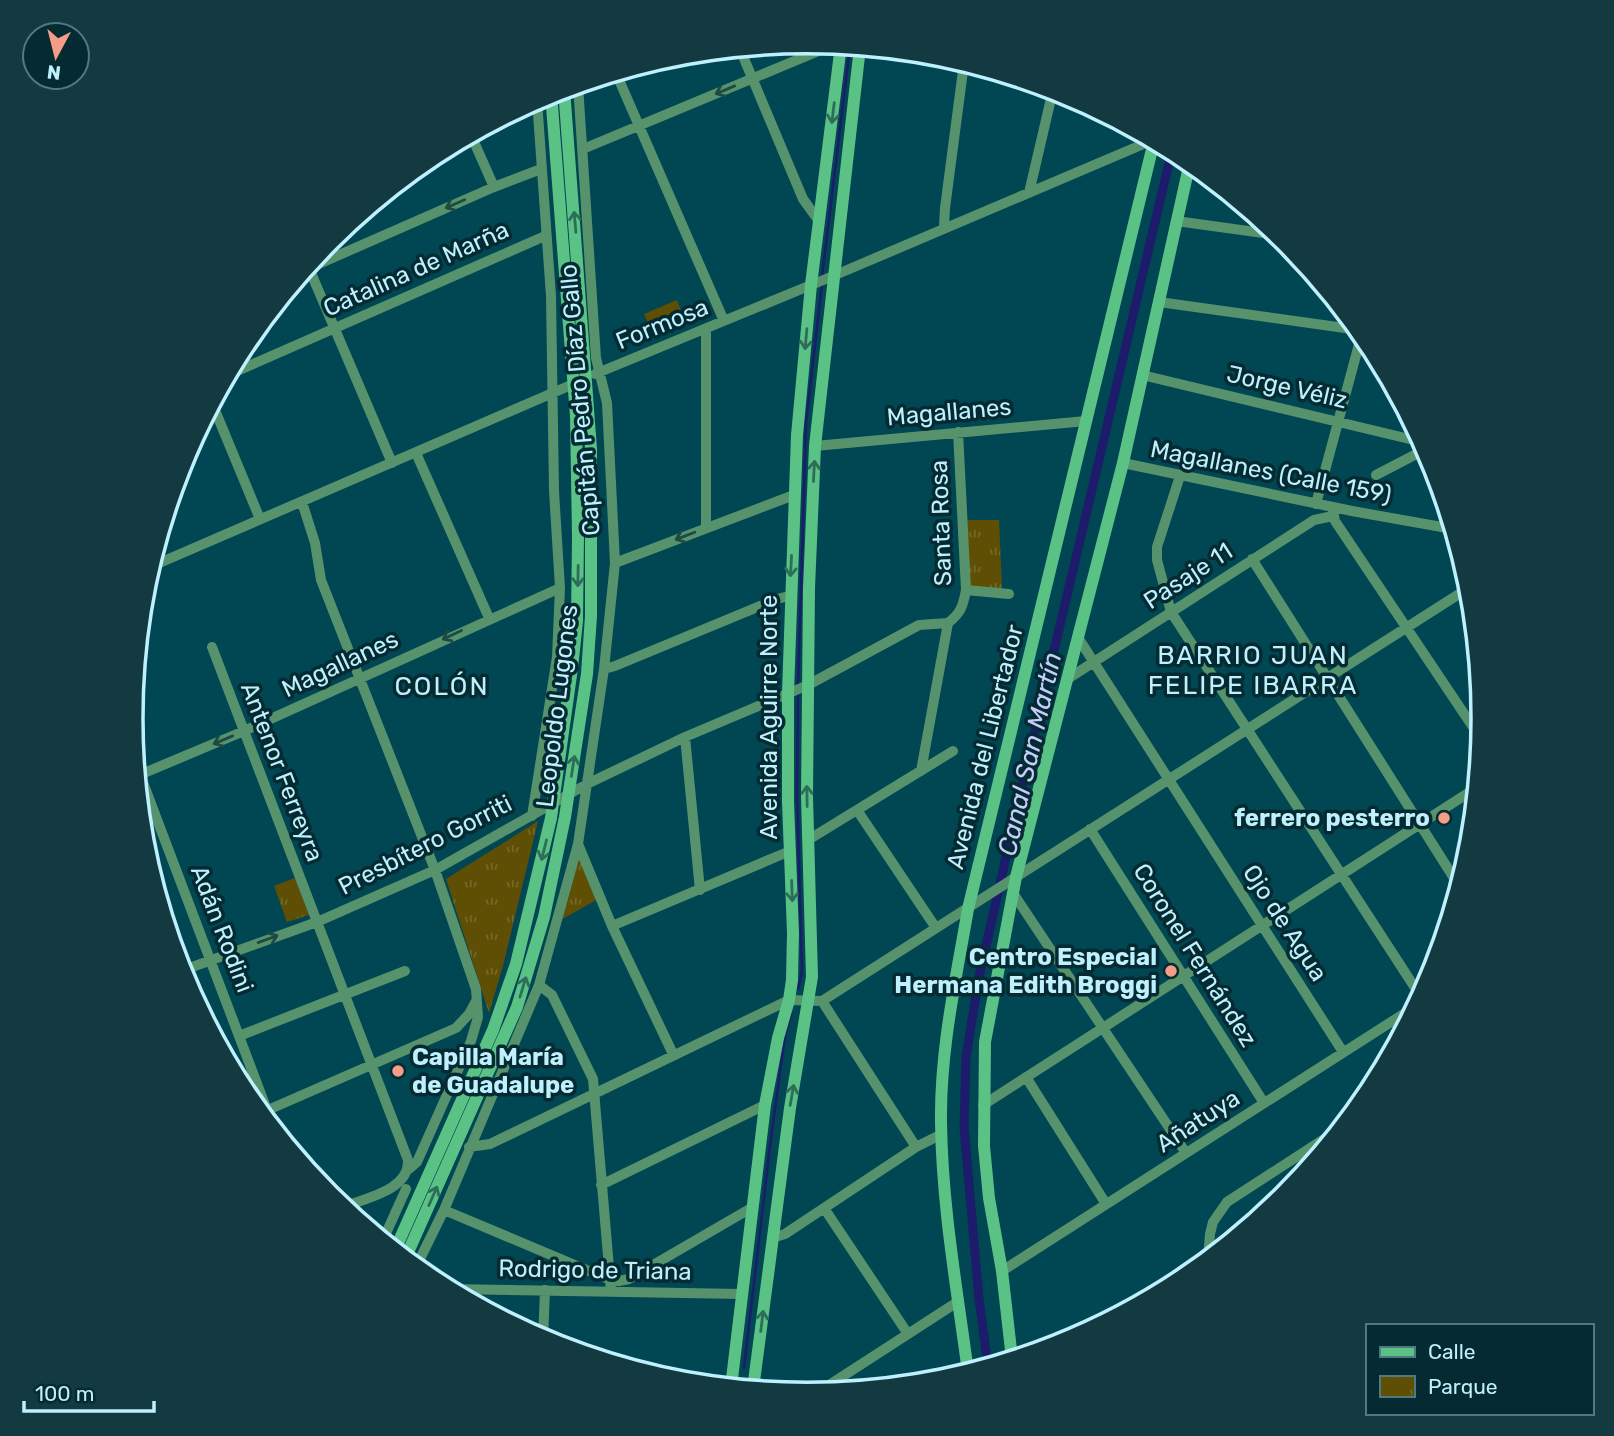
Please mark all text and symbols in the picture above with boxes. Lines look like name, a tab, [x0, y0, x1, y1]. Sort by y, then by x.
north arrow	[21, 21, 91, 91]
text: N	[46, 60, 62, 85]
one-way arrow	[714, 84, 736, 97]
one-way arrow	[826, 101, 839, 124]
one-way arrow	[445, 198, 467, 211]
one-way arrow	[568, 211, 581, 233]
street label: Catalina de Marña	[319, 216, 513, 322]
street label: Capitán Pedro Díaz Gallo	[554, 263, 606, 537]
street label: Formosa	[612, 293, 712, 355]
one-way arrow	[799, 327, 812, 350]
street label: Jorge Véliz	[1224, 360, 1350, 414]
street label: Magallanes	[886, 393, 1012, 431]
street label: Magallanes (Calle 159)	[1148, 435, 1394, 509]
one-way arrow	[808, 460, 821, 483]
street label: Santa Rosa	[925, 460, 957, 586]
one-way arrow	[674, 531, 696, 544]
street label: Pasaje 11	[1138, 537, 1238, 615]
one-way arrow	[784, 554, 797, 577]
one-way arrow	[571, 565, 584, 588]
street label: Avenida Aguirre Norte	[755, 595, 783, 840]
street label: Leopoldo Lugones	[531, 603, 583, 809]
street label: Avenida del Libertador	[941, 622, 1029, 872]
street label: Magallanes	[277, 625, 403, 703]
one-way arrow	[442, 629, 464, 642]
district label: BARRIO JUAN FELIPE IBARRA	[1148, 640, 1358, 701]
water label: Canal San Martín	[992, 649, 1068, 859]
district label: COLÓN	[395, 671, 489, 702]
street label: Antenor Ferreyra	[235, 678, 329, 866]
one-way arrow	[213, 734, 235, 747]
one-way arrow	[567, 755, 580, 778]
one-way arrow	[800, 785, 814, 808]
street label: Presbítero Gorriti	[334, 789, 516, 901]
place label: ferrero pesterro	[1234, 804, 1430, 832]
marker: ferrero pesterro	[1436, 810, 1452, 826]
one-way arrow	[537, 838, 550, 861]
street label: Coronel Fernández	[1127, 858, 1263, 1052]
street label: Ojo de Agua	[1237, 860, 1333, 986]
street label: Adán Rodini	[185, 862, 259, 996]
one-way arrow	[785, 880, 798, 903]
one-way arrow	[256, 932, 278, 944]
place label: Centro Especial Hermana Edith Broggi	[894, 943, 1157, 999]
marker: Centro Especial Hermana Edith Broggi	[1163, 963, 1179, 979]
one-way arrow	[517, 977, 530, 999]
place label: Capilla María de Guadalupe	[412, 1043, 574, 1099]
marker: Capilla María de Guadalupe	[390, 1063, 406, 1079]
one-way arrow	[786, 1084, 799, 1107]
street label: Añatuya	[1151, 1084, 1245, 1158]
one-way arrow	[427, 1186, 440, 1208]
street label: Rodrigo de Triana	[498, 1254, 692, 1286]
one-way arrow	[756, 1310, 769, 1333]
legend	[1366, 1324, 1593, 1415]
text: Calle	[1428, 1339, 1476, 1364]
scale bar	[24, 1370, 154, 1414]
text: Parque	[1428, 1374, 1498, 1399]
text: 100 m	[35, 1381, 94, 1406]

